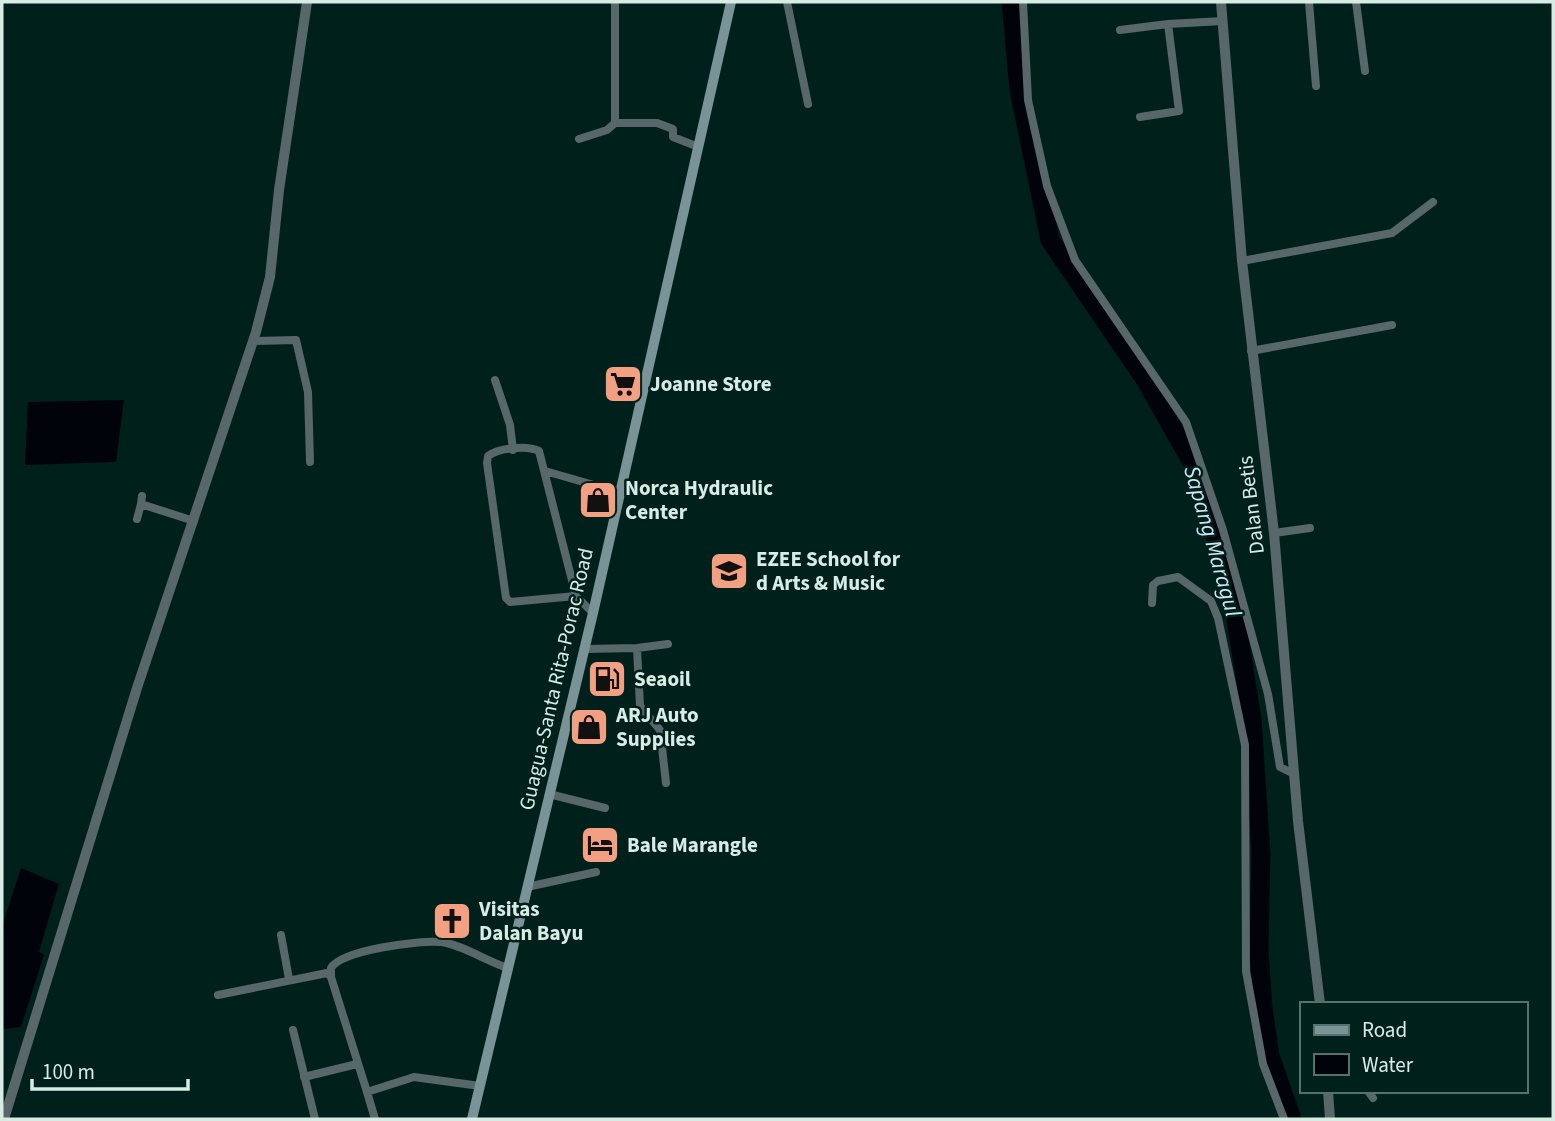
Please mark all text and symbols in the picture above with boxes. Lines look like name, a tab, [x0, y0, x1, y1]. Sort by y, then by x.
supermarket icon: Joanne Store	[602, 363, 644, 405]
place label: Joanne Store	[650, 369, 772, 399]
street label: Dalan Betis	[1230, 454, 1272, 556]
water label: Sapang Maragul	[1175, 462, 1250, 621]
place label: Norca Hydraulic Center	[625, 473, 773, 527]
shop icon: Norca Hydraulic Center	[577, 479, 619, 521]
place label: EZEE School for d Arts & Music	[756, 544, 901, 598]
street label: Guagua-Santa Rita-Porac Road	[511, 545, 601, 813]
school or university icon: EZEE School for d Arts & Music	[708, 550, 750, 592]
fuel station icon: Seaoil	[586, 658, 628, 700]
place label: Seaoil	[634, 664, 691, 694]
place label: ARJ Auto Supplies	[615, 700, 699, 754]
shop icon: ARJ Auto Supplies	[568, 706, 610, 748]
hotel icon: Bale Marangle	[579, 824, 621, 866]
place label: Bale Marangle	[627, 830, 758, 860]
place label: Visitas Dalan Bayu	[478, 894, 583, 948]
church icon: Visitas Dalan Bayu	[431, 900, 473, 942]
legend	[1300, 1002, 1527, 1093]
text: Road	[1362, 1015, 1407, 1045]
scale bar	[32, 1048, 187, 1092]
text: Water	[1362, 1050, 1414, 1080]
text: 100 m	[42, 1057, 95, 1087]

